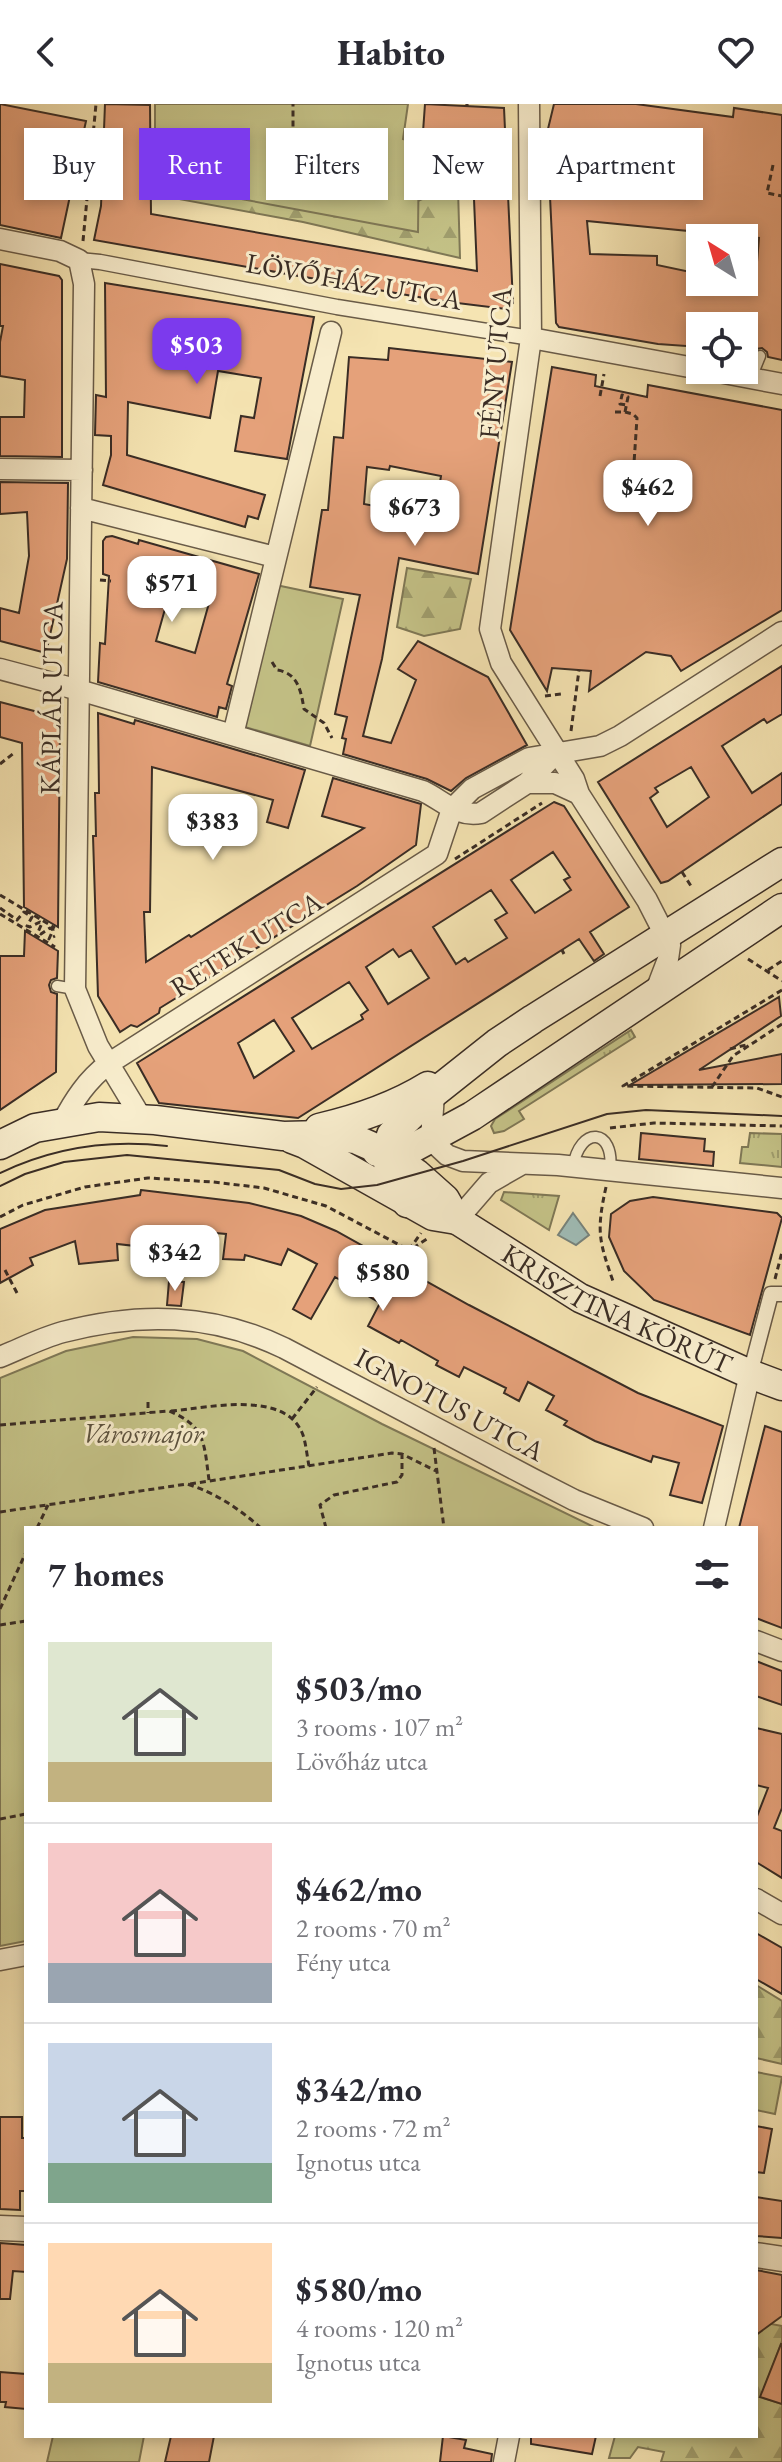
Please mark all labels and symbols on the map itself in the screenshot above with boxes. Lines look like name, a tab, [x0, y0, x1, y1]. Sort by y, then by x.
north arrow	[686, 224, 758, 296]
street label: LÖVŐHÁZ UTCA	[243, 244, 465, 318]
street label: FÉNY UTCA	[470, 285, 520, 440]
pin: $503	[150, 318, 244, 386]
pin: $462	[601, 460, 695, 528]
pin: $673	[368, 480, 462, 548]
pin: $571	[125, 556, 219, 624]
street label: KÁPLÁR UTCA	[31, 600, 71, 795]
pin: $383	[166, 794, 260, 862]
street label: RETEK UTCA	[163, 883, 329, 1005]
pin: $342	[128, 1225, 222, 1293]
street label: KRISZTINA KÖRÚT	[495, 1235, 738, 1382]
pin: $580	[336, 1245, 430, 1313]
street label: IGNOTUS UTCA	[349, 1339, 551, 1469]
park label: Városmajor	[82, 1415, 205, 1451]

